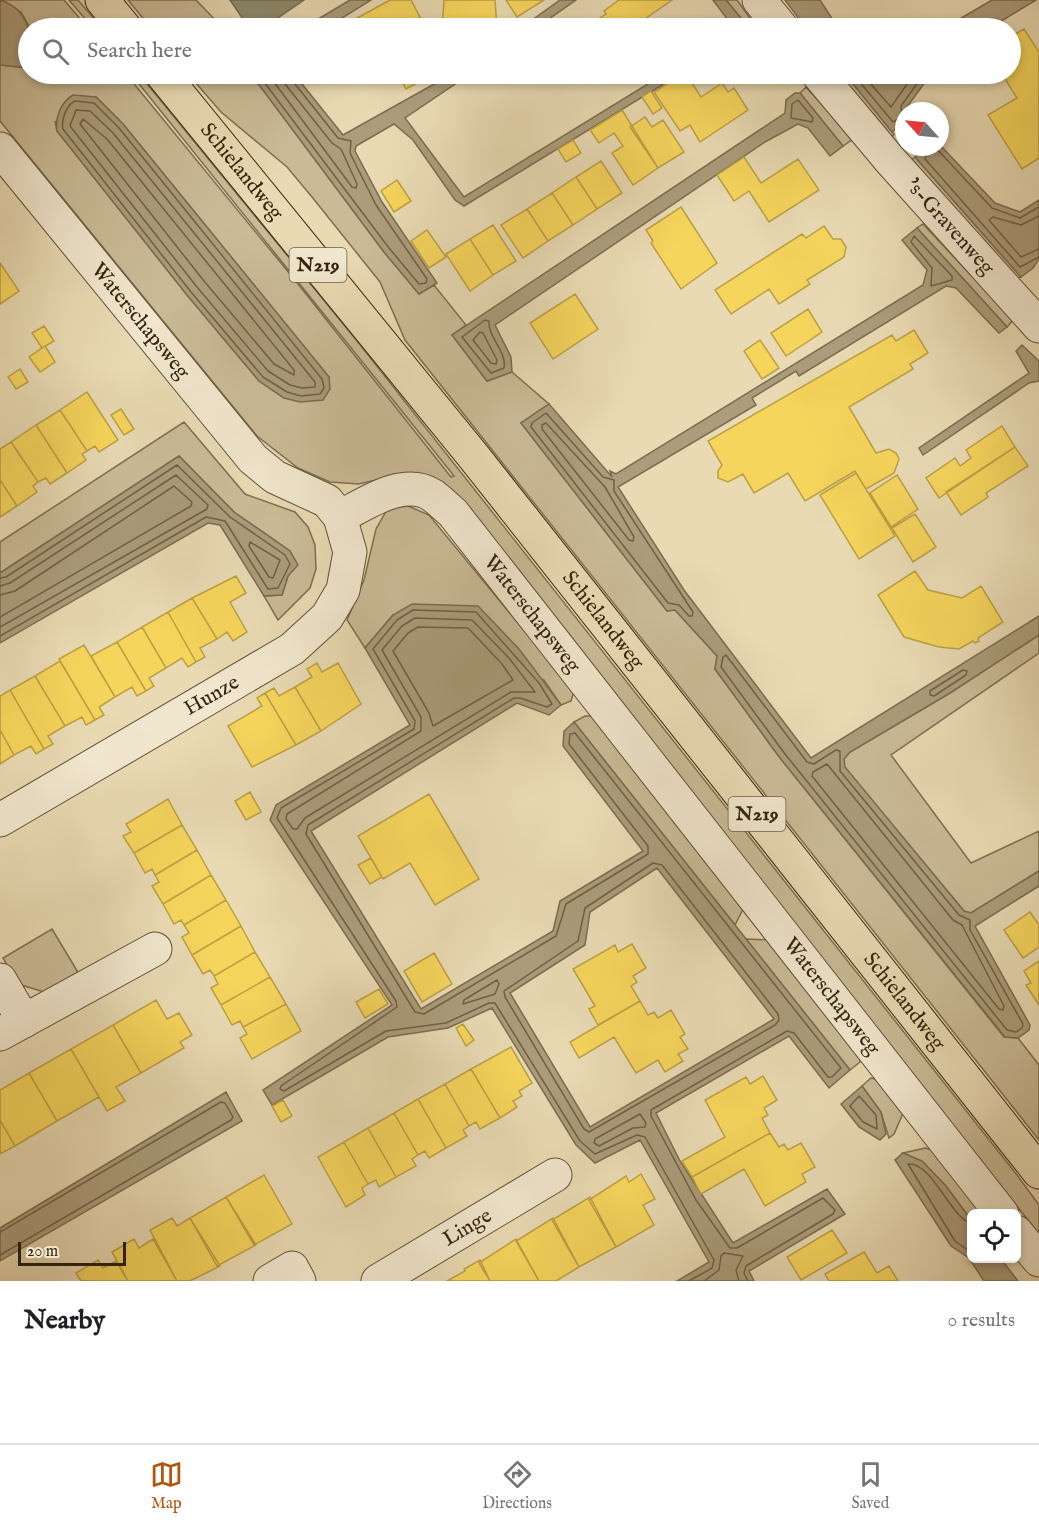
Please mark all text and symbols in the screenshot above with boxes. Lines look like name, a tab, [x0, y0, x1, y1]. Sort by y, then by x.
search box	[18, 18, 1021, 84]
icon: search	[39, 35, 72, 68]
text: Search here	[87, 37, 192, 65]
north arrow	[895, 102, 949, 156]
street label: Schielandweg	[194, 117, 290, 226]
street label: 's-Gravenweg	[900, 173, 1001, 281]
road number: N219	[290, 248, 346, 282]
street label: Waterschapsweg	[85, 257, 196, 385]
street label: Waterschapsweg	[477, 549, 587, 679]
street label: Schielandweg	[556, 566, 650, 675]
street label: Hunze	[180, 669, 245, 722]
road number: N219	[728, 797, 786, 831]
street label: Waterschapsweg	[777, 932, 887, 1061]
street label: Schielandweg	[857, 947, 952, 1057]
street label: Linge	[438, 1202, 497, 1253]
map controls	[967, 1209, 1021, 1263]
button: locate	[967, 1209, 1021, 1263]
scale bar	[18, 1239, 126, 1266]
text: 20 m	[27, 1242, 58, 1262]
text: Nearby	[24, 1304, 105, 1337]
text: 0 results	[948, 1308, 1015, 1333]
tab: Map	[150, 1458, 183, 1514]
tab: Directions	[482, 1458, 552, 1514]
tab: Saved	[851, 1458, 889, 1514]

